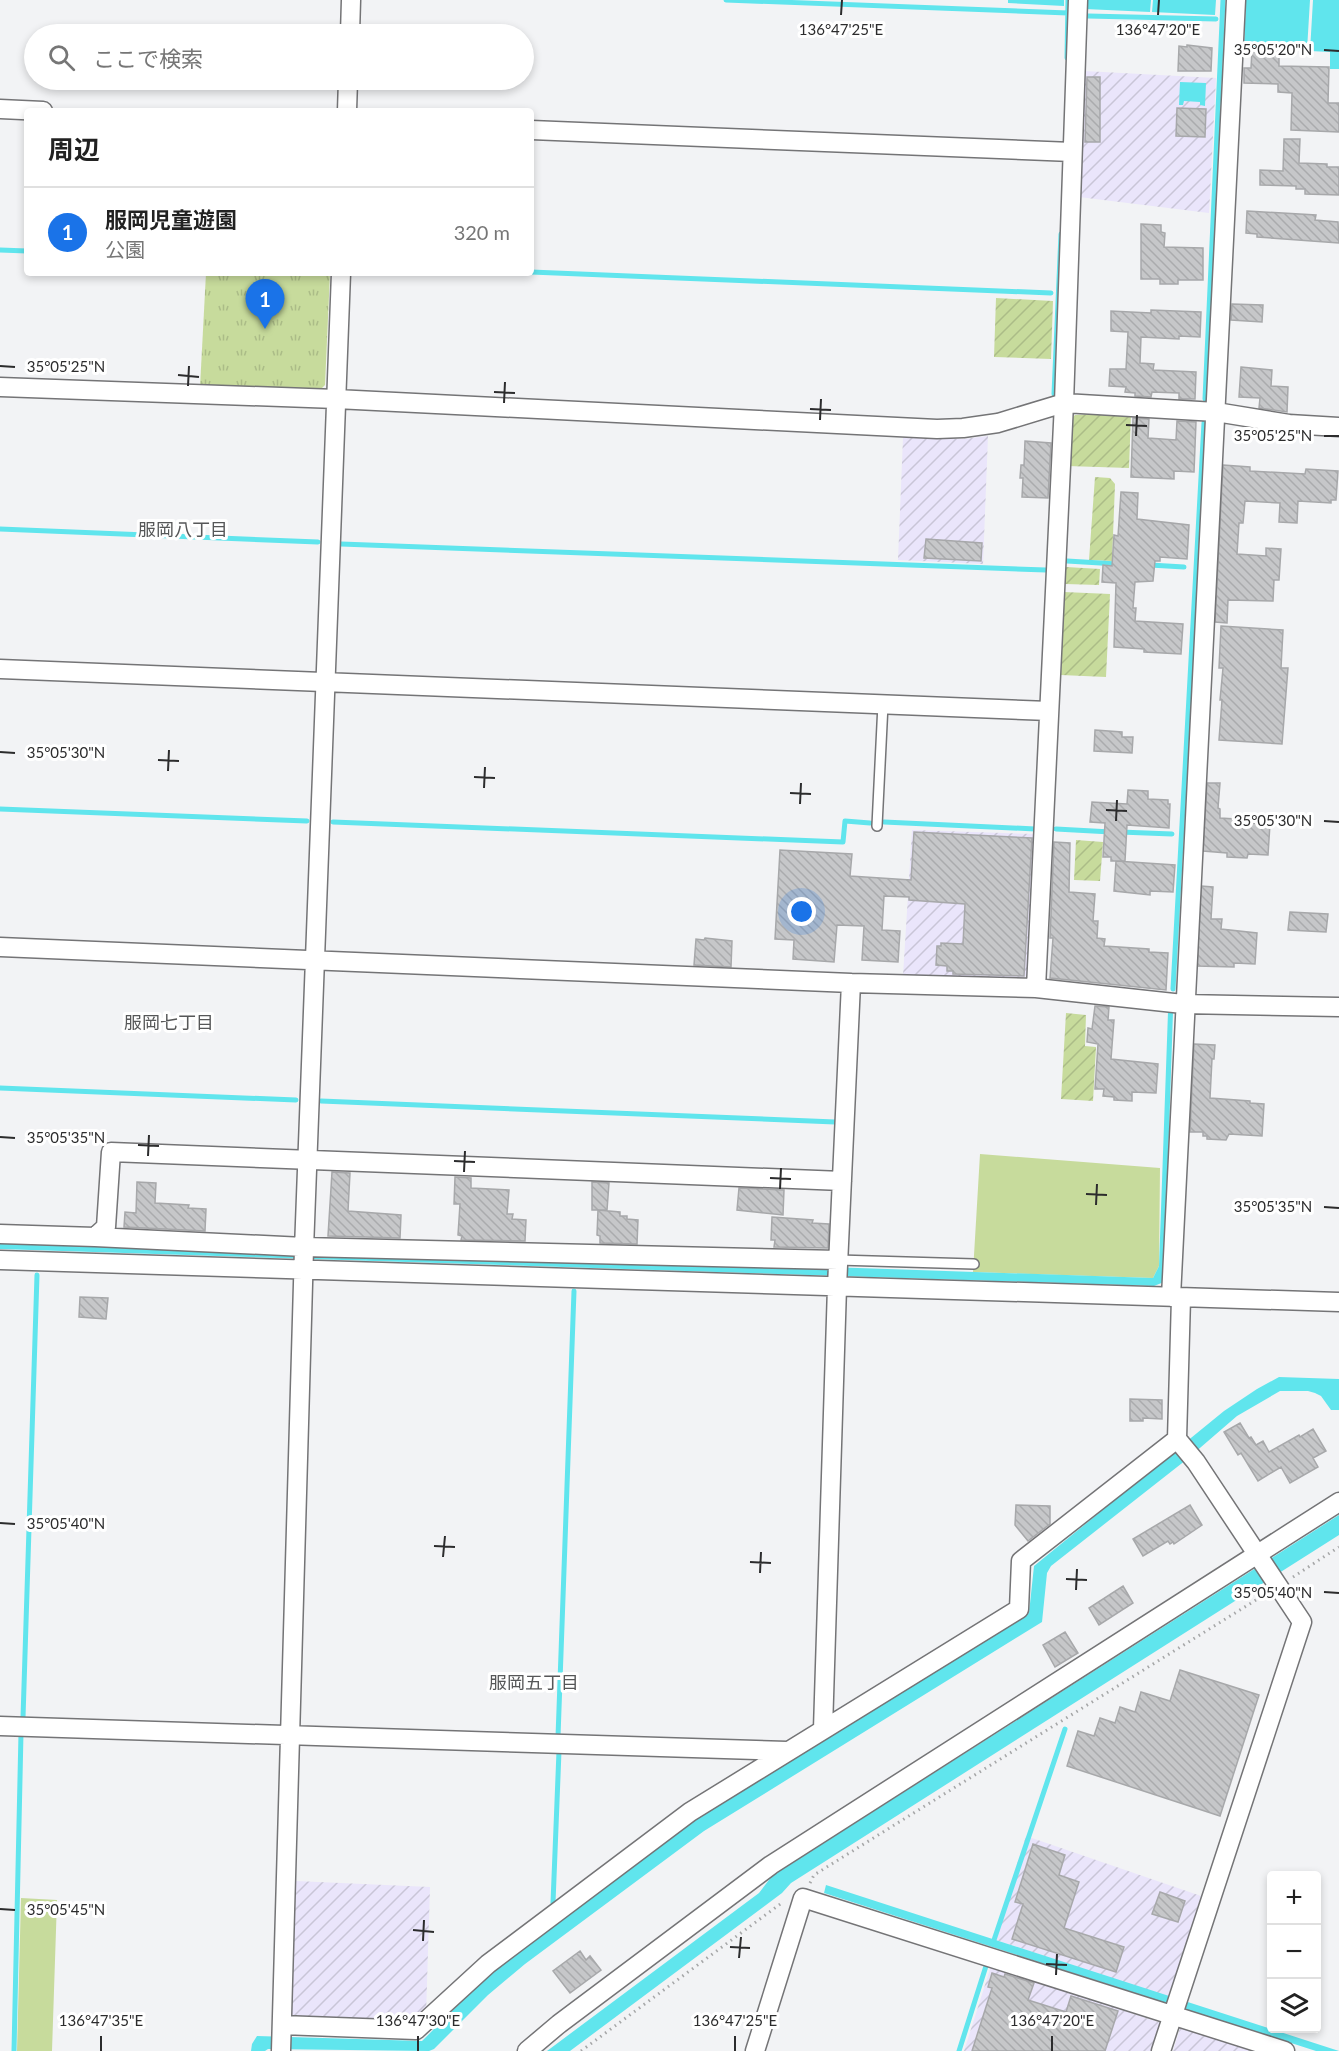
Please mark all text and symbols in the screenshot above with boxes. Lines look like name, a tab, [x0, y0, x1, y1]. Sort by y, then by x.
text: 136°47'25"E	[799, 20, 883, 38]
text: 136°47'20"E	[1116, 20, 1200, 38]
search box	[24, 24, 534, 90]
text: 35°05'20"N	[1234, 40, 1312, 58]
icon: search	[45, 41, 78, 74]
text: ここで検索	[93, 45, 203, 72]
text: 周辺	[48, 133, 100, 165]
text: 服岡児童遊園	[105, 206, 237, 233]
text: 1	[62, 220, 73, 244]
text: 320 m	[454, 220, 510, 244]
text: 公園	[105, 237, 145, 261]
pin: 1	[246, 280, 284, 329]
text: 35°05'25"N	[27, 357, 105, 375]
text: 35°05'25"N	[1234, 426, 1312, 444]
district label: 服岡八丁目	[138, 518, 228, 540]
text: 35°05'30"N	[27, 743, 105, 761]
text: 35°05'30"N	[1234, 811, 1312, 829]
your location	[787, 897, 816, 926]
district label: 服岡七丁目	[124, 1011, 214, 1033]
text: 35°05'35"N	[27, 1128, 105, 1146]
text: 35°05'35"N	[1234, 1197, 1312, 1215]
text: 35°05'40"N	[27, 1514, 105, 1532]
text: 35°05'40"N	[1234, 1583, 1312, 1601]
district label: 服岡五丁目	[489, 1671, 579, 1693]
map controls	[1267, 1871, 1321, 2033]
button: +	[1267, 1871, 1321, 1925]
text: 35°05'45"N	[27, 1900, 105, 1918]
button: −	[1267, 1925, 1321, 1979]
button: layers	[1267, 1979, 1321, 2033]
text: 136°47'35"E	[59, 2011, 143, 2029]
text: 136°47'30"E	[376, 2011, 460, 2029]
text: 136°47'25"E	[693, 2011, 777, 2029]
text: 136°47'20"E	[1010, 2011, 1094, 2029]

